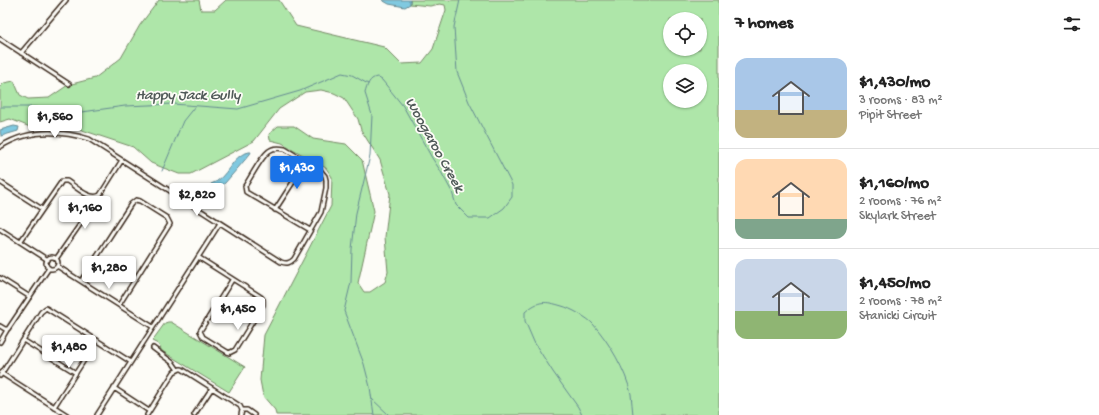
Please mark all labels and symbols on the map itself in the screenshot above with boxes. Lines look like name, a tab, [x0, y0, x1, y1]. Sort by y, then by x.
water label: Happy Jack Gully	[136, 87, 242, 105]
water label: Woogaroo Creek	[401, 95, 468, 197]
pin: $1,560	[22, 105, 88, 139]
pin: $1,430	[264, 156, 330, 190]
pin: $2,820	[164, 183, 230, 217]
pin: $1,160	[52, 196, 118, 230]
pin: $1,280	[76, 256, 142, 290]
pin: $1,450	[205, 297, 271, 331]
pin: $1,480	[36, 335, 102, 369]

